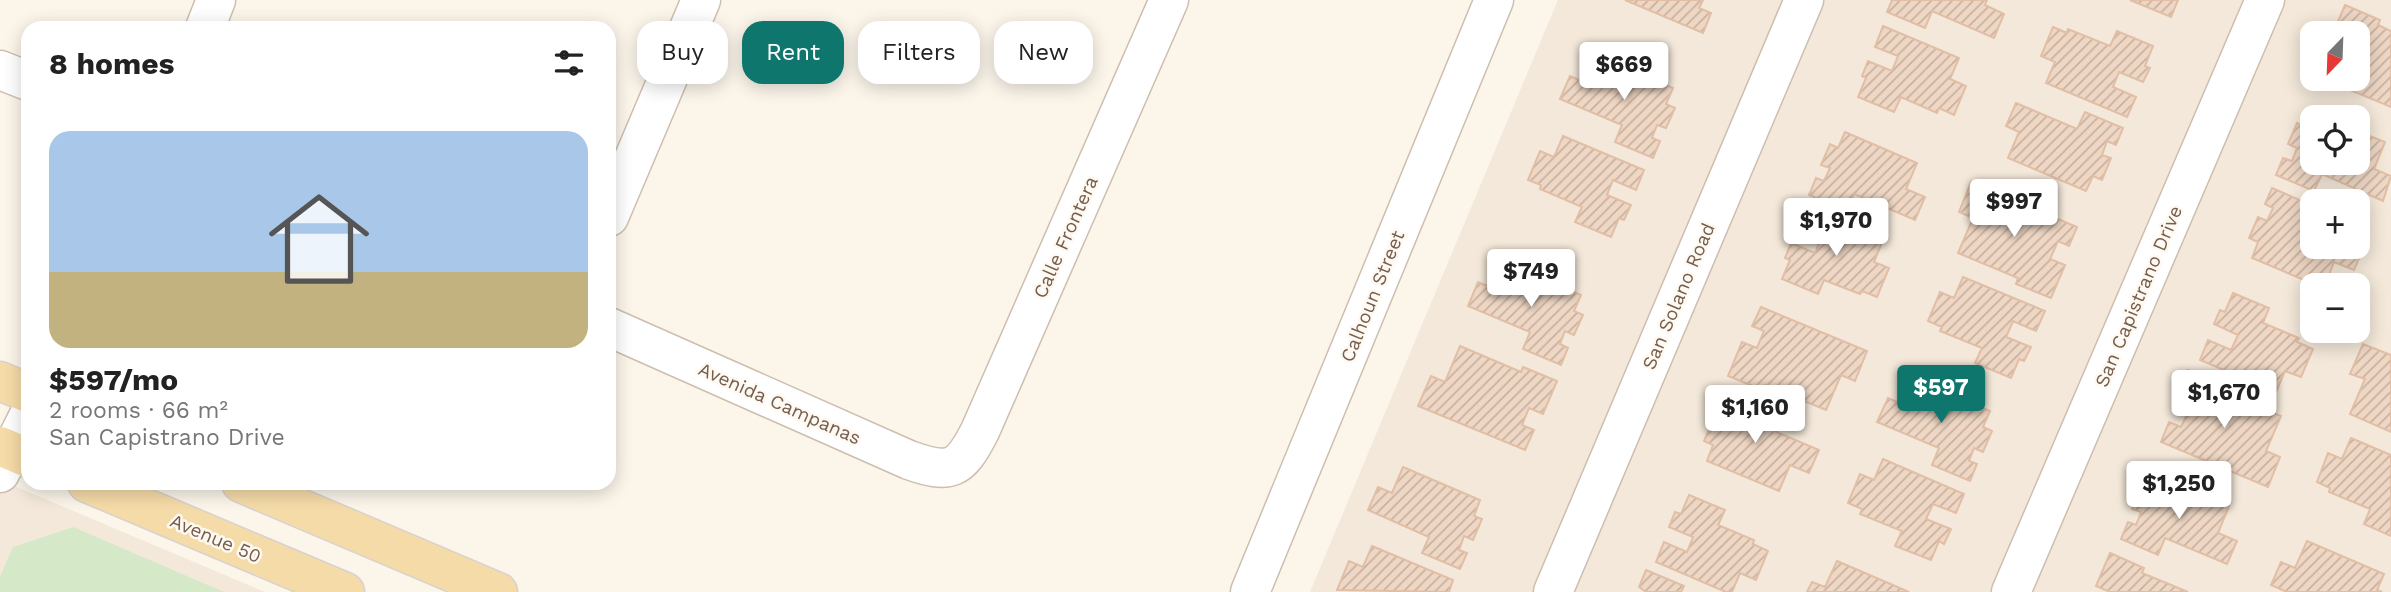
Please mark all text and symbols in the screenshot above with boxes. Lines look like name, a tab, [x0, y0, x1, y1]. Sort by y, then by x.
chip: Buy	[637, 21, 728, 84]
chip: Rent	[742, 21, 844, 84]
chip: Filters	[858, 21, 980, 84]
chip: New	[994, 21, 1093, 84]
north arrow	[2300, 21, 2370, 91]
map controls	[2300, 21, 2370, 343]
pin: $669	[1583, 42, 1665, 102]
icon: filters	[550, 44, 588, 82]
text: 8 homes	[49, 46, 175, 81]
text: $669	[1595, 51, 1653, 78]
button: locate	[2300, 105, 2370, 175]
street label: Calle Frontera	[1028, 172, 1103, 302]
icon: home	[256, 176, 382, 302]
pin: $997	[1973, 180, 2055, 239]
text: $997	[1986, 188, 2042, 215]
button: +	[2300, 189, 2370, 259]
pin: $1,970	[1779, 198, 1893, 258]
street label: San Capistrano Drive	[2090, 202, 2187, 390]
text: $1,970	[1799, 207, 1873, 234]
street label: San Solano Road	[1637, 219, 1720, 373]
street label: Calhoun Street	[1336, 227, 1409, 365]
pin: $749	[1490, 250, 1572, 309]
text: $749	[1503, 258, 1559, 285]
button: −	[2300, 273, 2370, 343]
street label: Avenida Campanas	[695, 357, 865, 450]
text: $597/mo	[49, 362, 178, 397]
pin: $597	[1900, 366, 1982, 425]
pin: $1,670	[2167, 370, 2281, 430]
text: $597	[1913, 374, 1969, 401]
text: $1,670	[2187, 379, 2261, 406]
pin: $1,160	[1698, 386, 1812, 445]
text: $1,160	[1721, 394, 1789, 421]
text: 2 rooms · 66 m²	[49, 397, 228, 424]
text: San Capistrano Drive	[49, 424, 285, 451]
pin: $1,250	[2122, 462, 2236, 521]
text: $1,250	[2142, 470, 2216, 497]
street label: Avenue 50	[167, 509, 265, 568]

